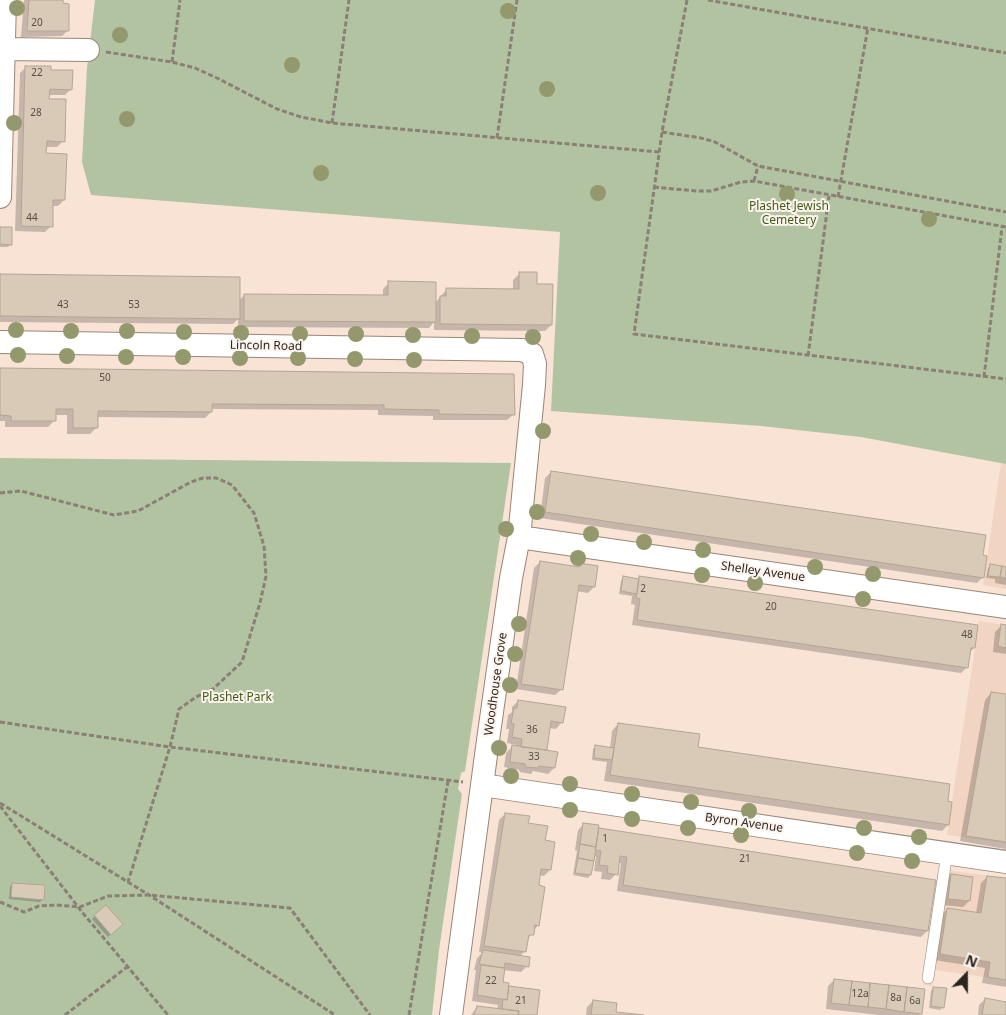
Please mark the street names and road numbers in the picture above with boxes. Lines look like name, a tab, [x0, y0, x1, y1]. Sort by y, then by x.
street label: Lincoln Road	[230, 338, 302, 354]
street label: Shelley Avenue	[720, 559, 806, 585]
street label: Woodhouse Grove	[482, 632, 510, 736]
street label: Byron Avenue	[704, 810, 784, 836]

